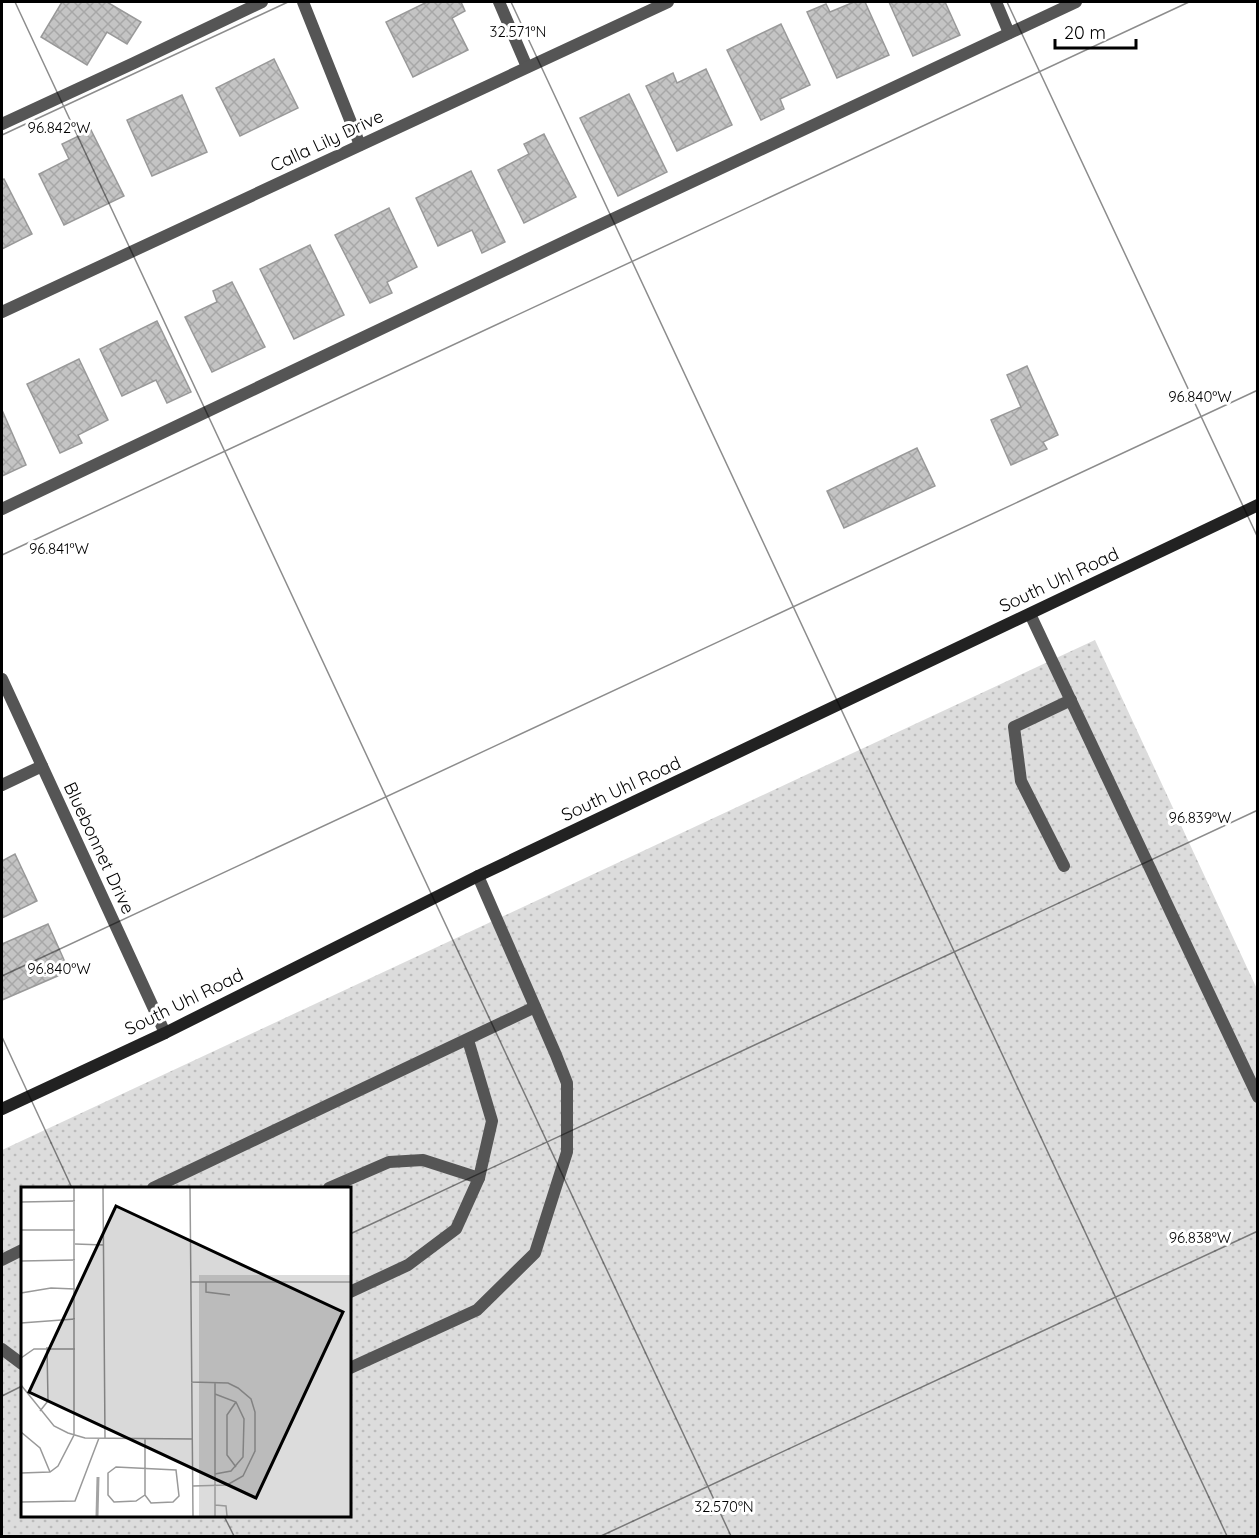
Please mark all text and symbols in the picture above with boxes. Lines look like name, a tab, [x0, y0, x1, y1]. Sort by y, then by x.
scale bar	[1055, 12, 1136, 50]
text: 20 m	[1064, 21, 1106, 44]
text: 32.571°N	[490, 22, 546, 41]
street label: Calla Lily Drive	[266, 104, 387, 177]
text: 96.842°W	[28, 118, 91, 137]
text: 96.840°W	[1168, 387, 1232, 406]
text: 96.841°W	[29, 539, 90, 558]
street label: South Uhl Road	[995, 542, 1122, 617]
street label: South Uhl Road	[557, 751, 684, 826]
street label: Bluebonnet Drive	[59, 778, 140, 918]
text: 96.839°W	[1169, 808, 1232, 827]
text: 96.840°W	[27, 959, 91, 978]
street label: South Uhl Road	[121, 963, 247, 1040]
inset map	[21, 1187, 351, 1517]
text: 96.838°W	[1169, 1228, 1232, 1247]
text: 32.570°N	[694, 1497, 754, 1516]

